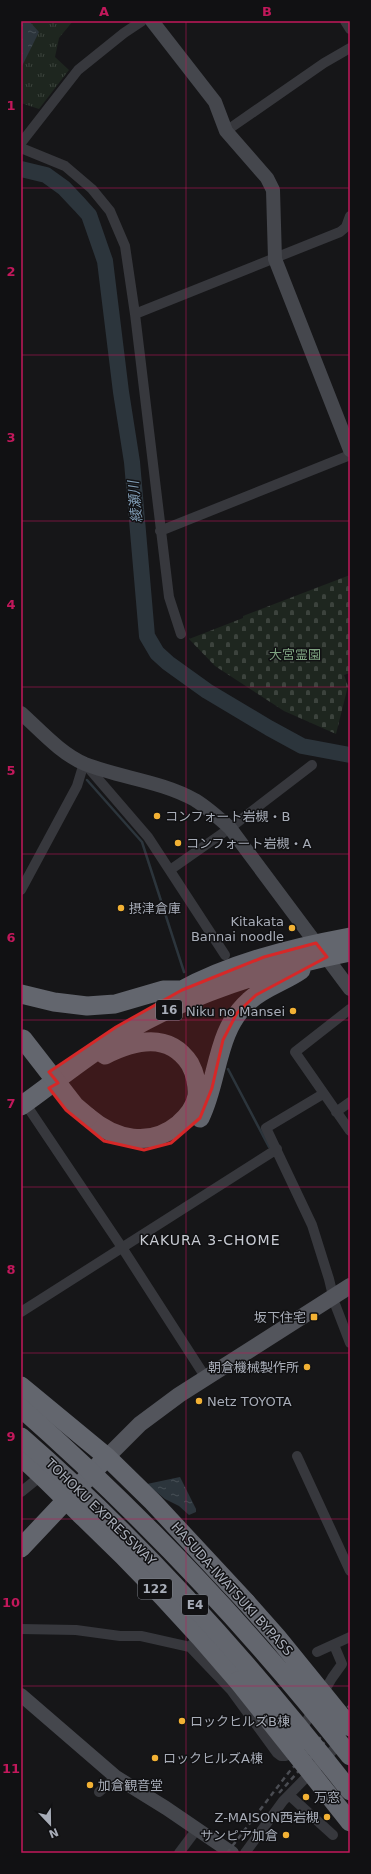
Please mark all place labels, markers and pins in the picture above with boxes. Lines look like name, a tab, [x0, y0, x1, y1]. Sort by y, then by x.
place label: コンフォート岩槻・B	[165, 809, 291, 824]
marker: コンフォート岩槻・B	[152, 811, 162, 821]
place label: コンフォート岩槻・A	[186, 836, 312, 851]
marker: コンフォート岩槻・A	[173, 838, 183, 848]
place label: 摂津倉庫	[129, 901, 181, 916]
marker: 摂津倉庫	[116, 903, 126, 913]
place label: Kitakata Bannai noodle	[191, 914, 284, 944]
marker: Kitakata Bannai noodle	[287, 923, 297, 933]
place label: Niku no Mansei	[186, 1004, 285, 1019]
marker: Niku no Mansei	[288, 1006, 298, 1016]
place label: 坂下住宅	[254, 1310, 306, 1325]
marker: 坂下住宅	[309, 1312, 319, 1322]
place label: 朝倉機械製作所	[208, 1360, 299, 1375]
marker: 朝倉機械製作所	[302, 1362, 312, 1372]
place label: Netz TOYOTA	[207, 1394, 292, 1409]
marker: Netz TOYOTA	[194, 1396, 204, 1406]
place label: ロックヒルズB棟	[190, 1714, 290, 1729]
marker: ロックヒルズB棟	[177, 1716, 187, 1726]
place label: ロックヒルズA棟	[163, 1751, 263, 1766]
marker: ロックヒルズA棟	[150, 1753, 160, 1763]
place label: 加倉観音堂	[98, 1778, 163, 1793]
marker: 加倉観音堂	[85, 1780, 95, 1790]
place label: 万窓	[314, 1790, 340, 1805]
marker: 万窓	[301, 1792, 311, 1802]
place label: Z-MAISON西岩槻	[214, 1810, 319, 1825]
marker: Z-MAISON西岩槻	[322, 1812, 332, 1822]
place label: サンピア加倉	[200, 1828, 278, 1843]
marker: サンピア加倉	[281, 1830, 291, 1840]

